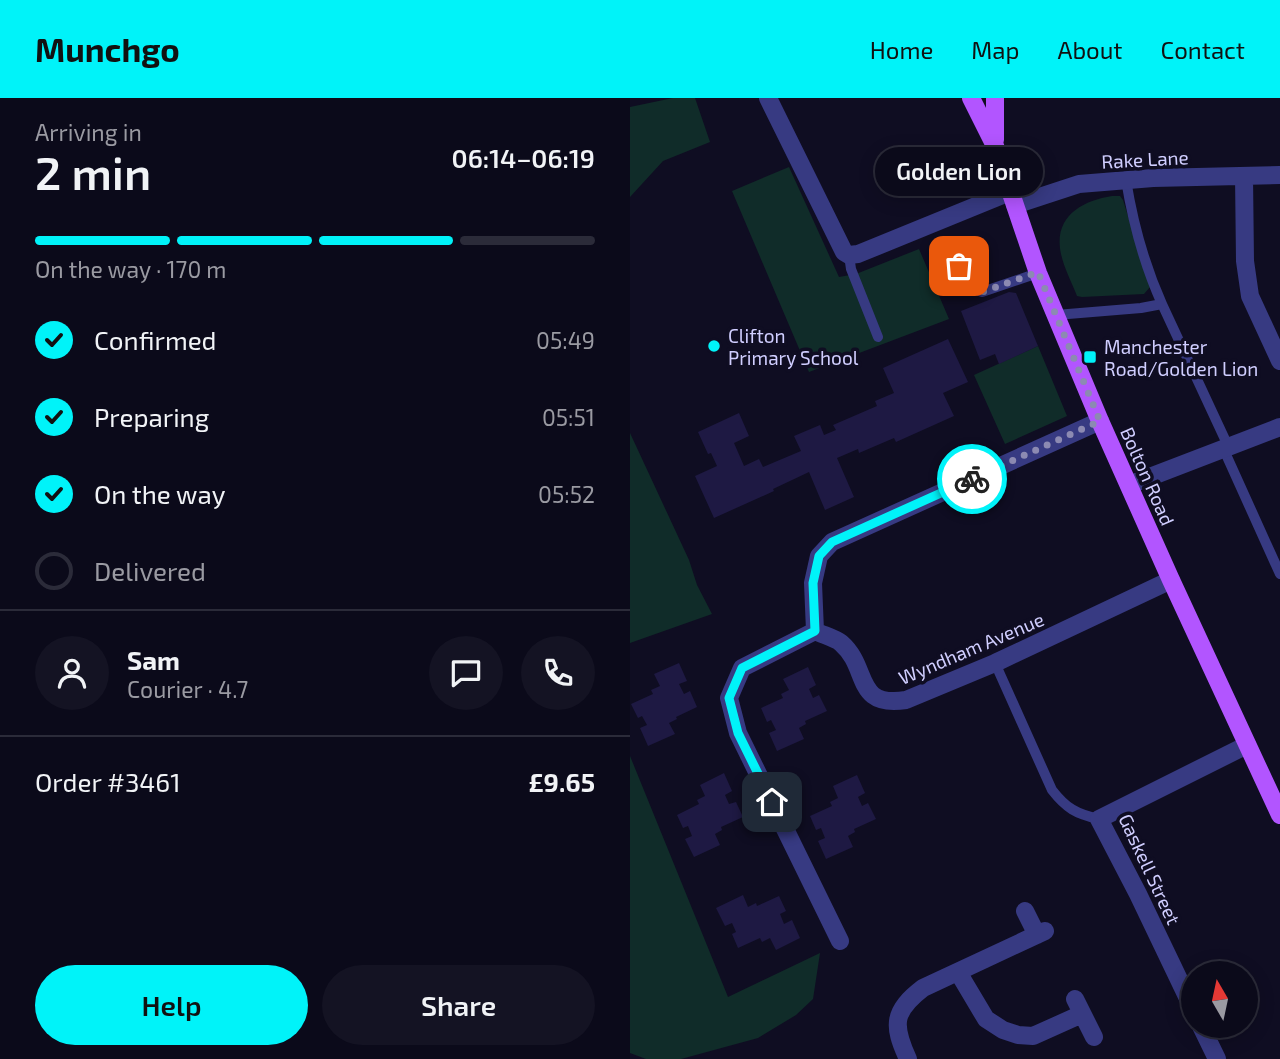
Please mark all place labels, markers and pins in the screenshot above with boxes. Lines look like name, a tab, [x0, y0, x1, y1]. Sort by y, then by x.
callout: Golden Lion	[875, 147, 1043, 196]
pin	[929, 236, 989, 296]
place label: Clifton Primary School	[728, 324, 859, 369]
place label: Manchester Road/Golden Lion	[1104, 335, 1258, 380]
marker: Clifton Primary School	[706, 338, 722, 354]
marker: Manchester Road/Golden Lion	[1082, 349, 1098, 365]
pin	[742, 772, 802, 832]

